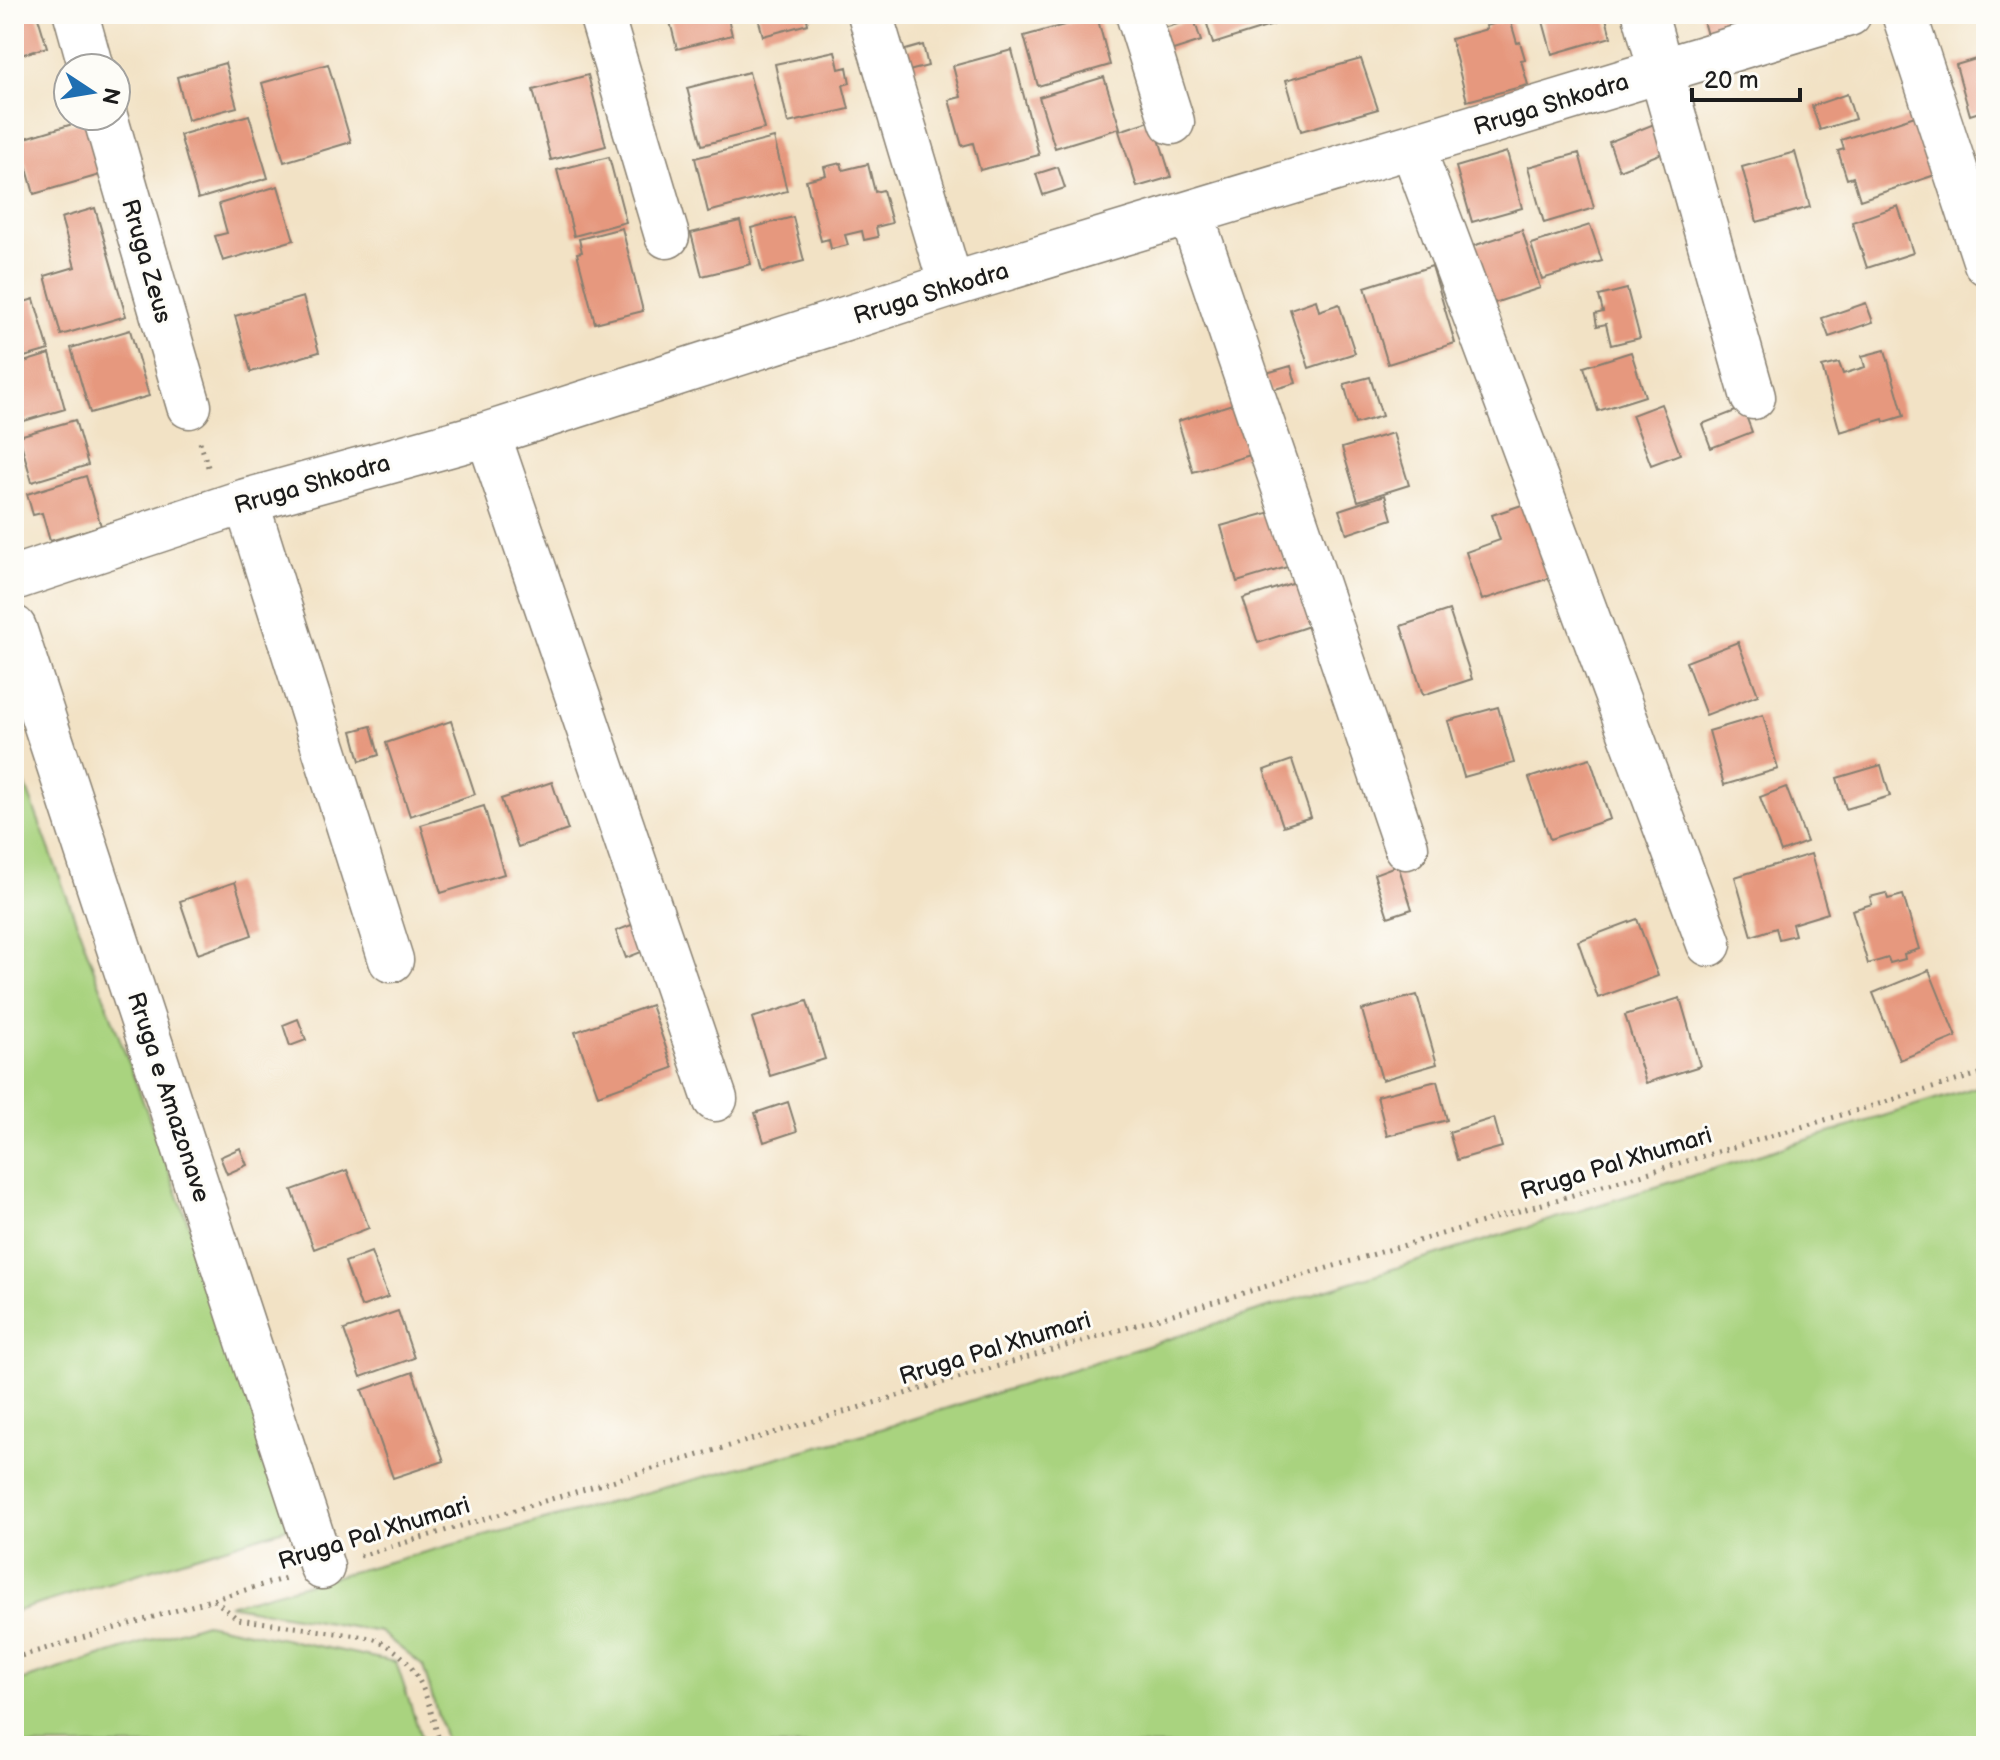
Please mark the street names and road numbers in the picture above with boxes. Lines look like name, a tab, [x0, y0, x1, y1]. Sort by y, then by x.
street label: Rruga Shkodra	[1470, 67, 1632, 142]
street label: Rruga Zeus	[115, 196, 178, 326]
street label: Rruga Shkodra	[850, 256, 1012, 331]
street label: Rruga Shkodra	[231, 448, 393, 521]
street label: Rruga e Amazonave	[121, 988, 216, 1206]
street label: Rruga Pal Xhumari	[1517, 1121, 1716, 1206]
street label: Rruga Pal Xhumari	[896, 1306, 1095, 1391]
street label: Rruga Pal Xhumari	[275, 1491, 474, 1576]

